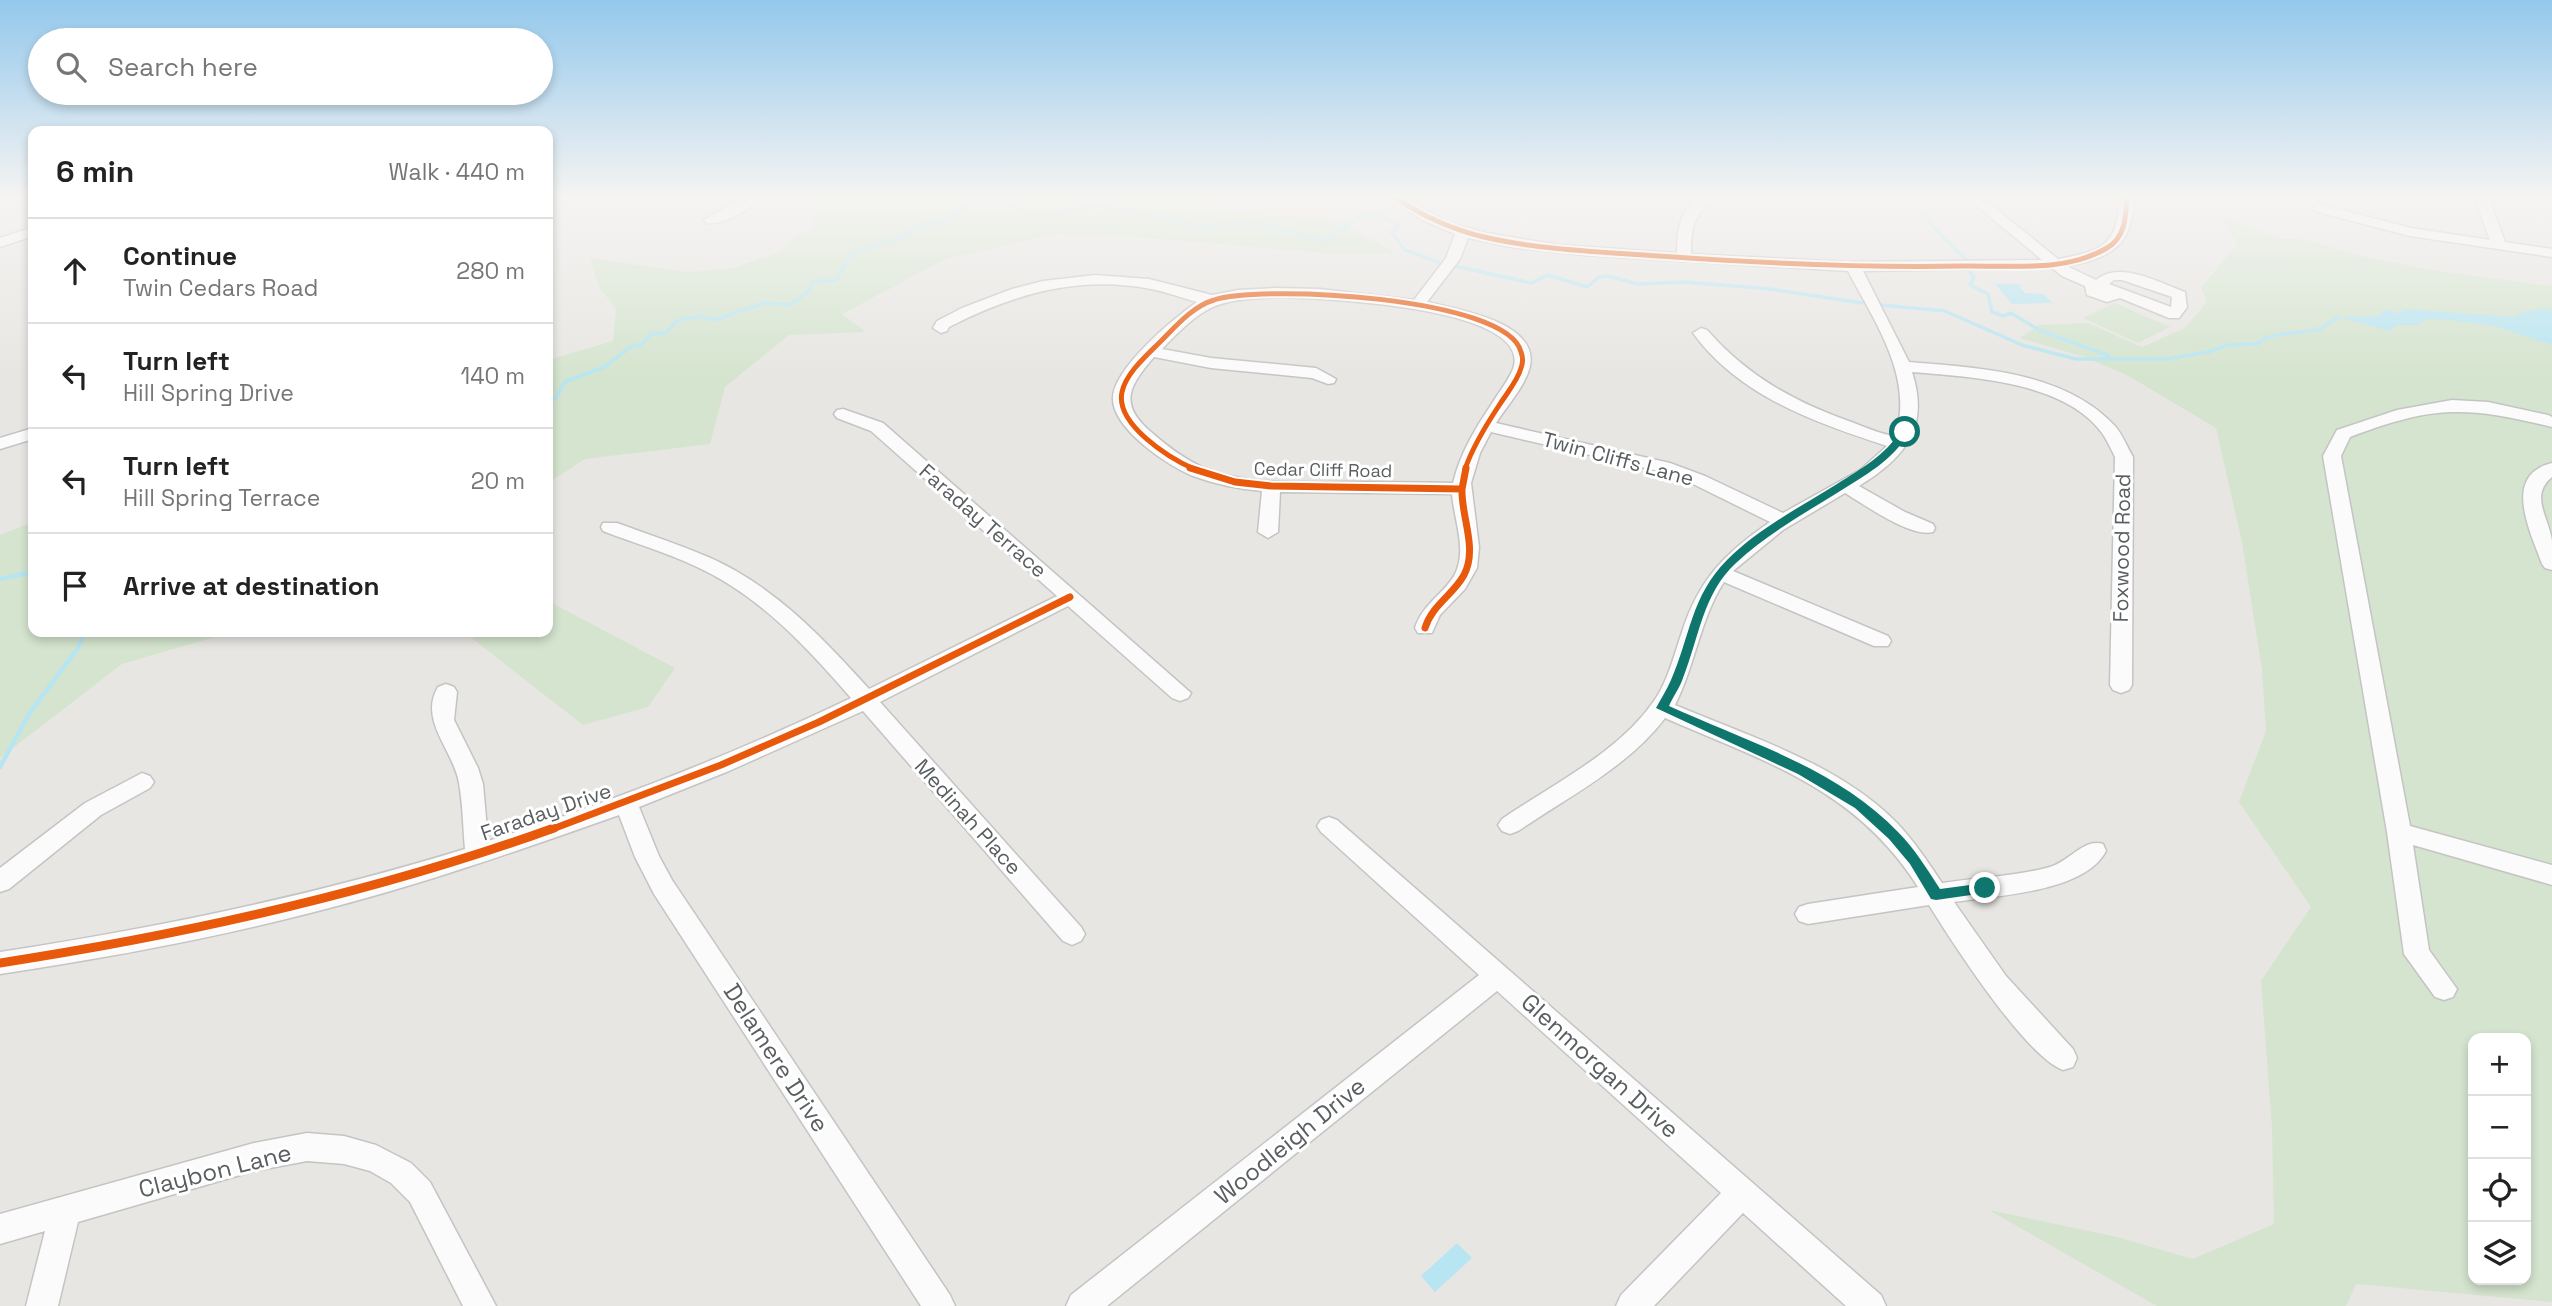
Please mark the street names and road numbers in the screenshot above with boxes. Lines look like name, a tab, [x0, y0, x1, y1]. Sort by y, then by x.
street label: Twin Cliffs Lane	[1539, 425, 1697, 492]
street label: Cedar Cliff Road	[1254, 457, 1392, 482]
street label: Faraday Terrace	[914, 458, 1053, 583]
street label: Foxwood Road	[2107, 473, 2136, 623]
street label: Medinah Place	[909, 753, 1028, 880]
street label: Faraday Drive	[477, 777, 615, 847]
street label: Delamere Drive	[717, 978, 836, 1138]
street label: Glenmorgan Drive	[1515, 986, 1686, 1145]
street label: Woodleigh Drive	[1208, 1070, 1372, 1211]
street label: Claybon Lane	[135, 1137, 295, 1204]

